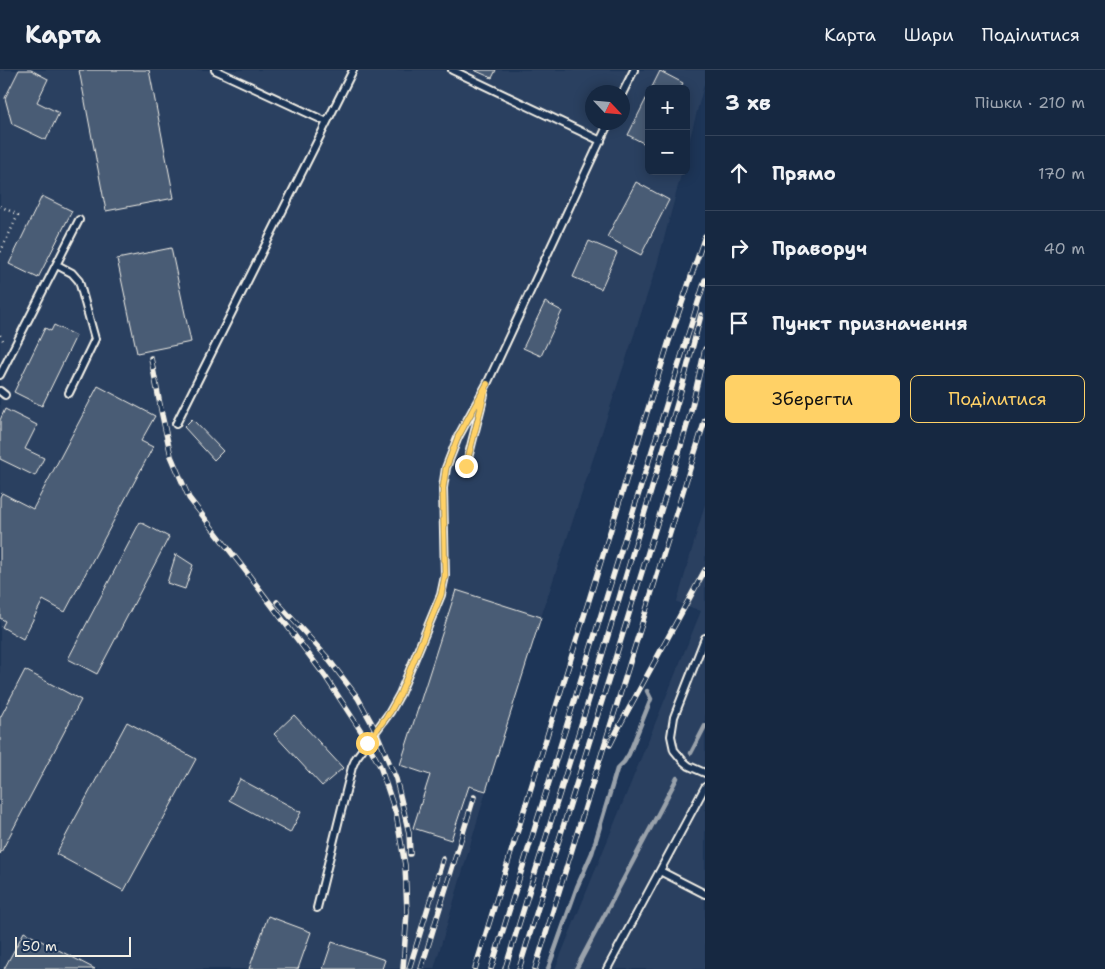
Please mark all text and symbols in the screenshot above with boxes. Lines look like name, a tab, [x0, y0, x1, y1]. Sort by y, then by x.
text: Карта	[25, 19, 101, 51]
text: Карта	[824, 23, 876, 47]
text: Шари	[904, 23, 954, 47]
text: Поділитися	[982, 23, 1080, 47]
north arrow	[585, 85, 630, 130]
map controls	[645, 85, 690, 175]
button: +	[645, 85, 690, 130]
text: 3 хв	[725, 89, 771, 117]
text: Пішки · 210 m	[975, 92, 1085, 113]
button: −	[645, 130, 690, 175]
icon: ahead	[725, 159, 753, 187]
text: Прямо	[772, 161, 836, 186]
text: 170 m	[1038, 163, 1085, 184]
icon: right	[725, 234, 753, 262]
text: Праворуч	[772, 236, 867, 261]
text: 40 m	[1043, 238, 1085, 259]
icon: arrive	[725, 309, 753, 337]
text: Пункт призначення	[772, 311, 968, 336]
button: Зберегти	[725, 375, 900, 423]
button: Поділитися	[910, 375, 1085, 423]
route end	[455, 455, 478, 478]
route start	[356, 732, 379, 755]
scale bar	[15, 934, 131, 957]
text: 50 m	[22, 937, 57, 955]

